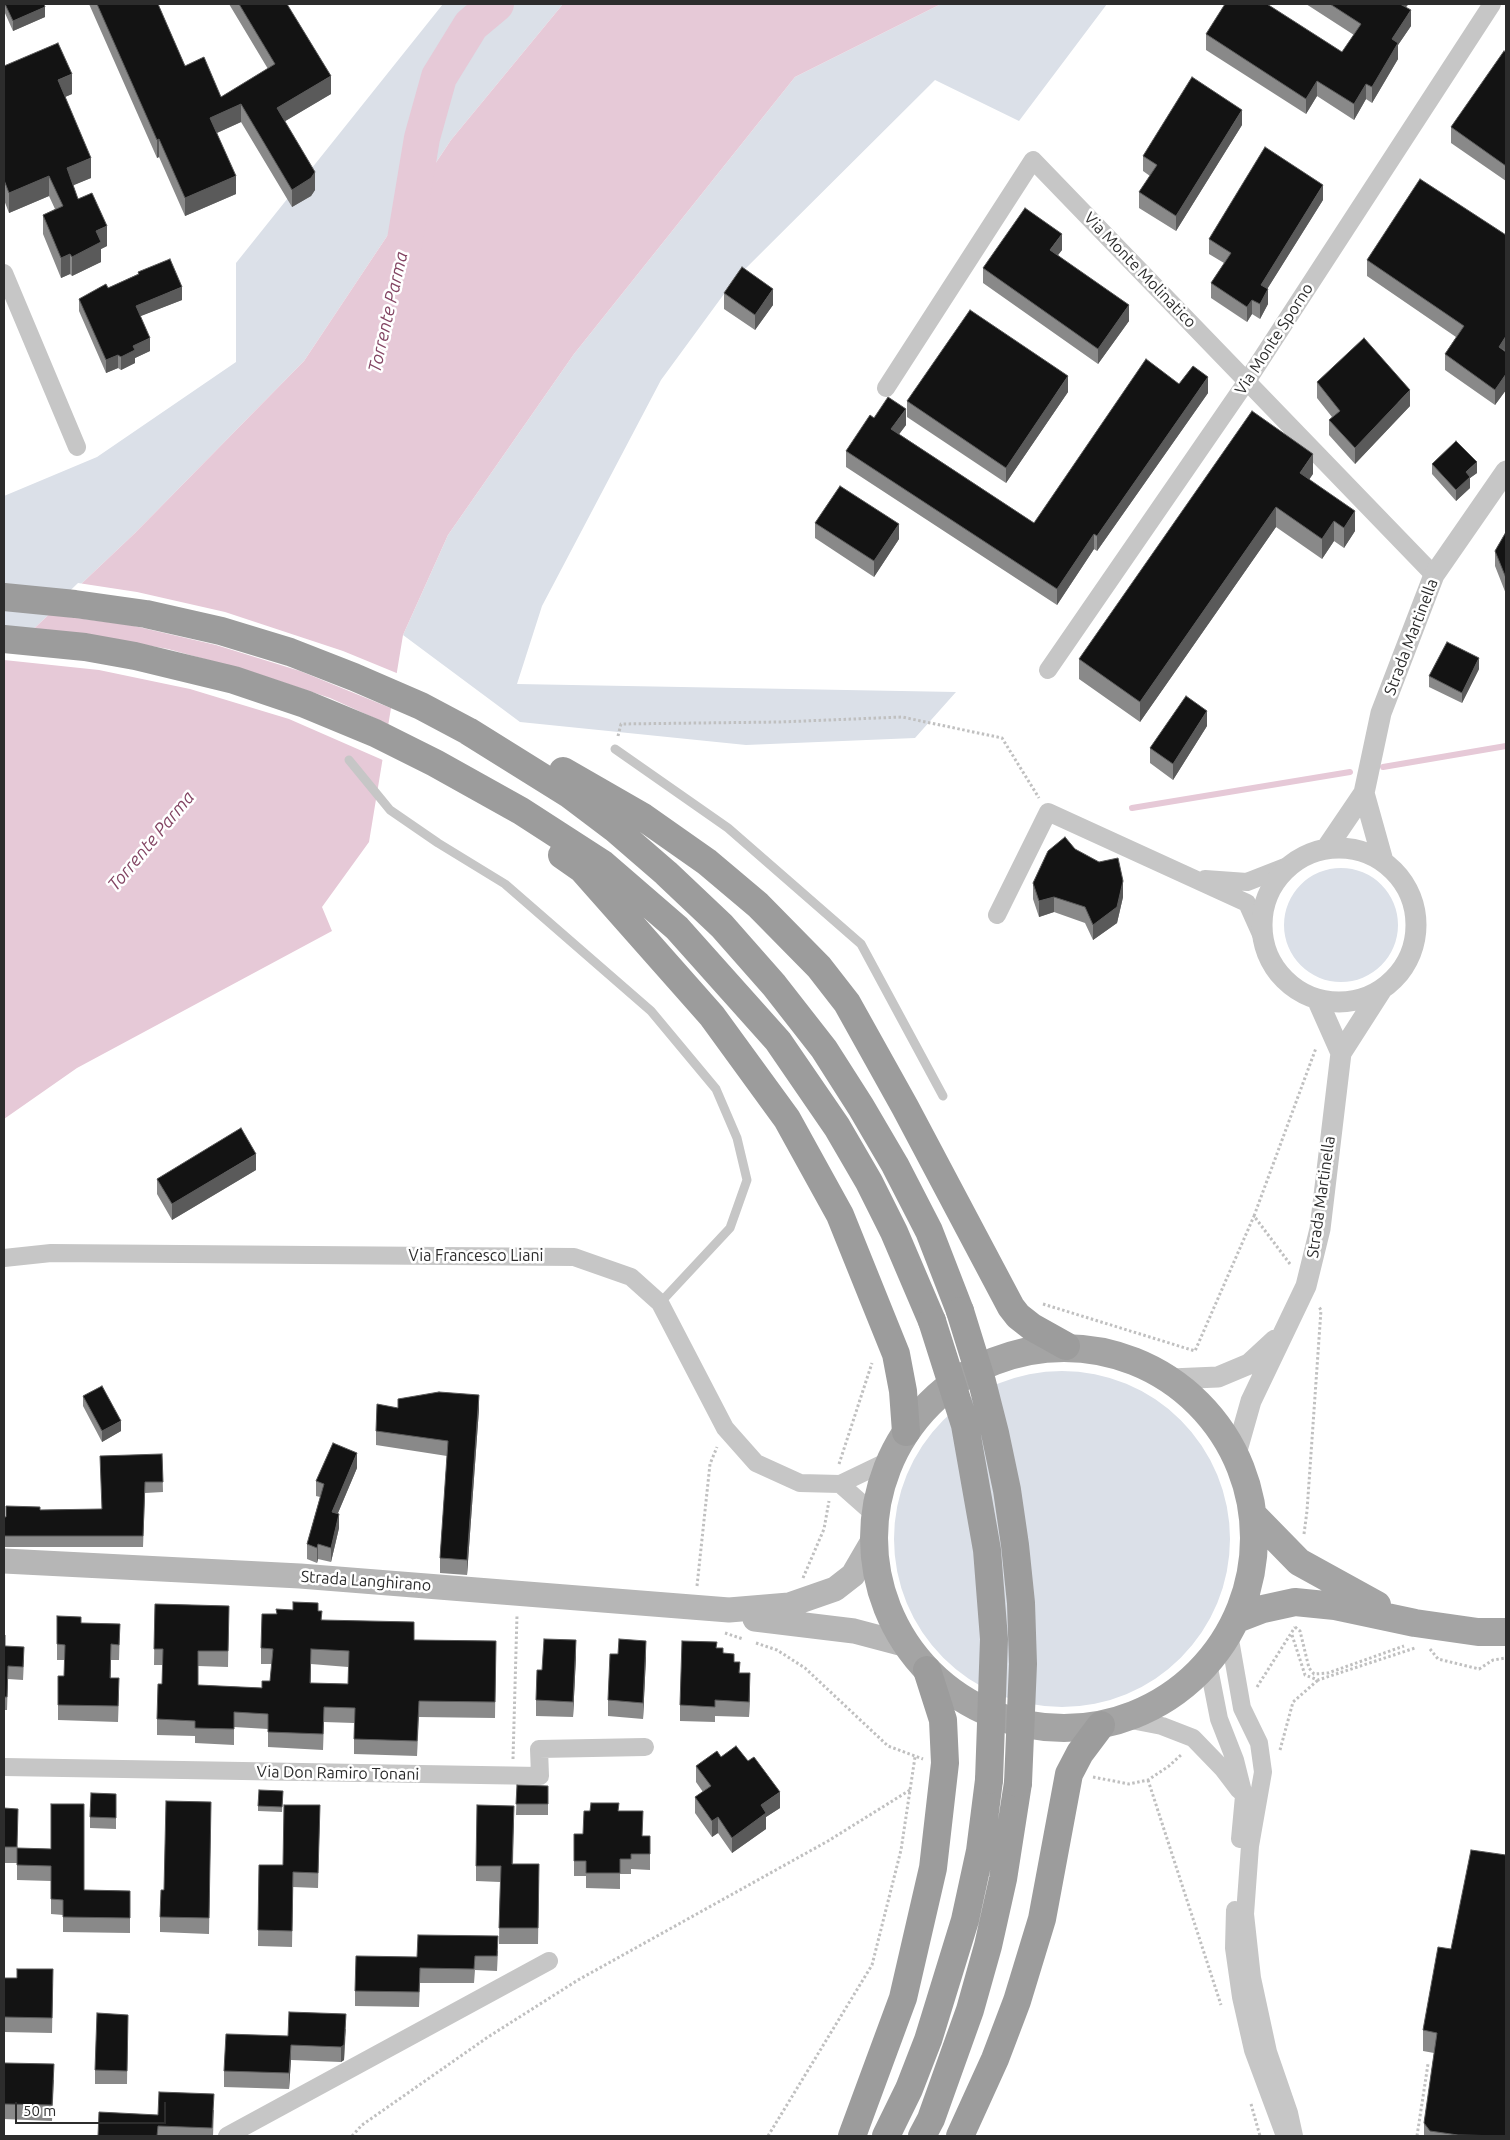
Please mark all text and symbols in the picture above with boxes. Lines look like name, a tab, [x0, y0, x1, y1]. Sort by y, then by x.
street label: Via Monte Molinatico	[1080, 208, 1200, 332]
water label: Torrente Parma	[364, 250, 412, 374]
street label: Via Monte Sporno	[1231, 280, 1317, 398]
street label: Strada Martinella	[1380, 576, 1442, 698]
water label: Torrente Parma	[103, 787, 199, 895]
street label: Strada Martinella	[1303, 1135, 1339, 1259]
street label: Via Francesco Liani	[409, 1246, 543, 1266]
street label: Strada Langhirano	[300, 1567, 432, 1595]
street label: Via Don Ramiro Tonani	[256, 1762, 420, 1784]
scale bar	[18, 2092, 169, 2124]
text: 50 m	[23, 2102, 56, 2119]

